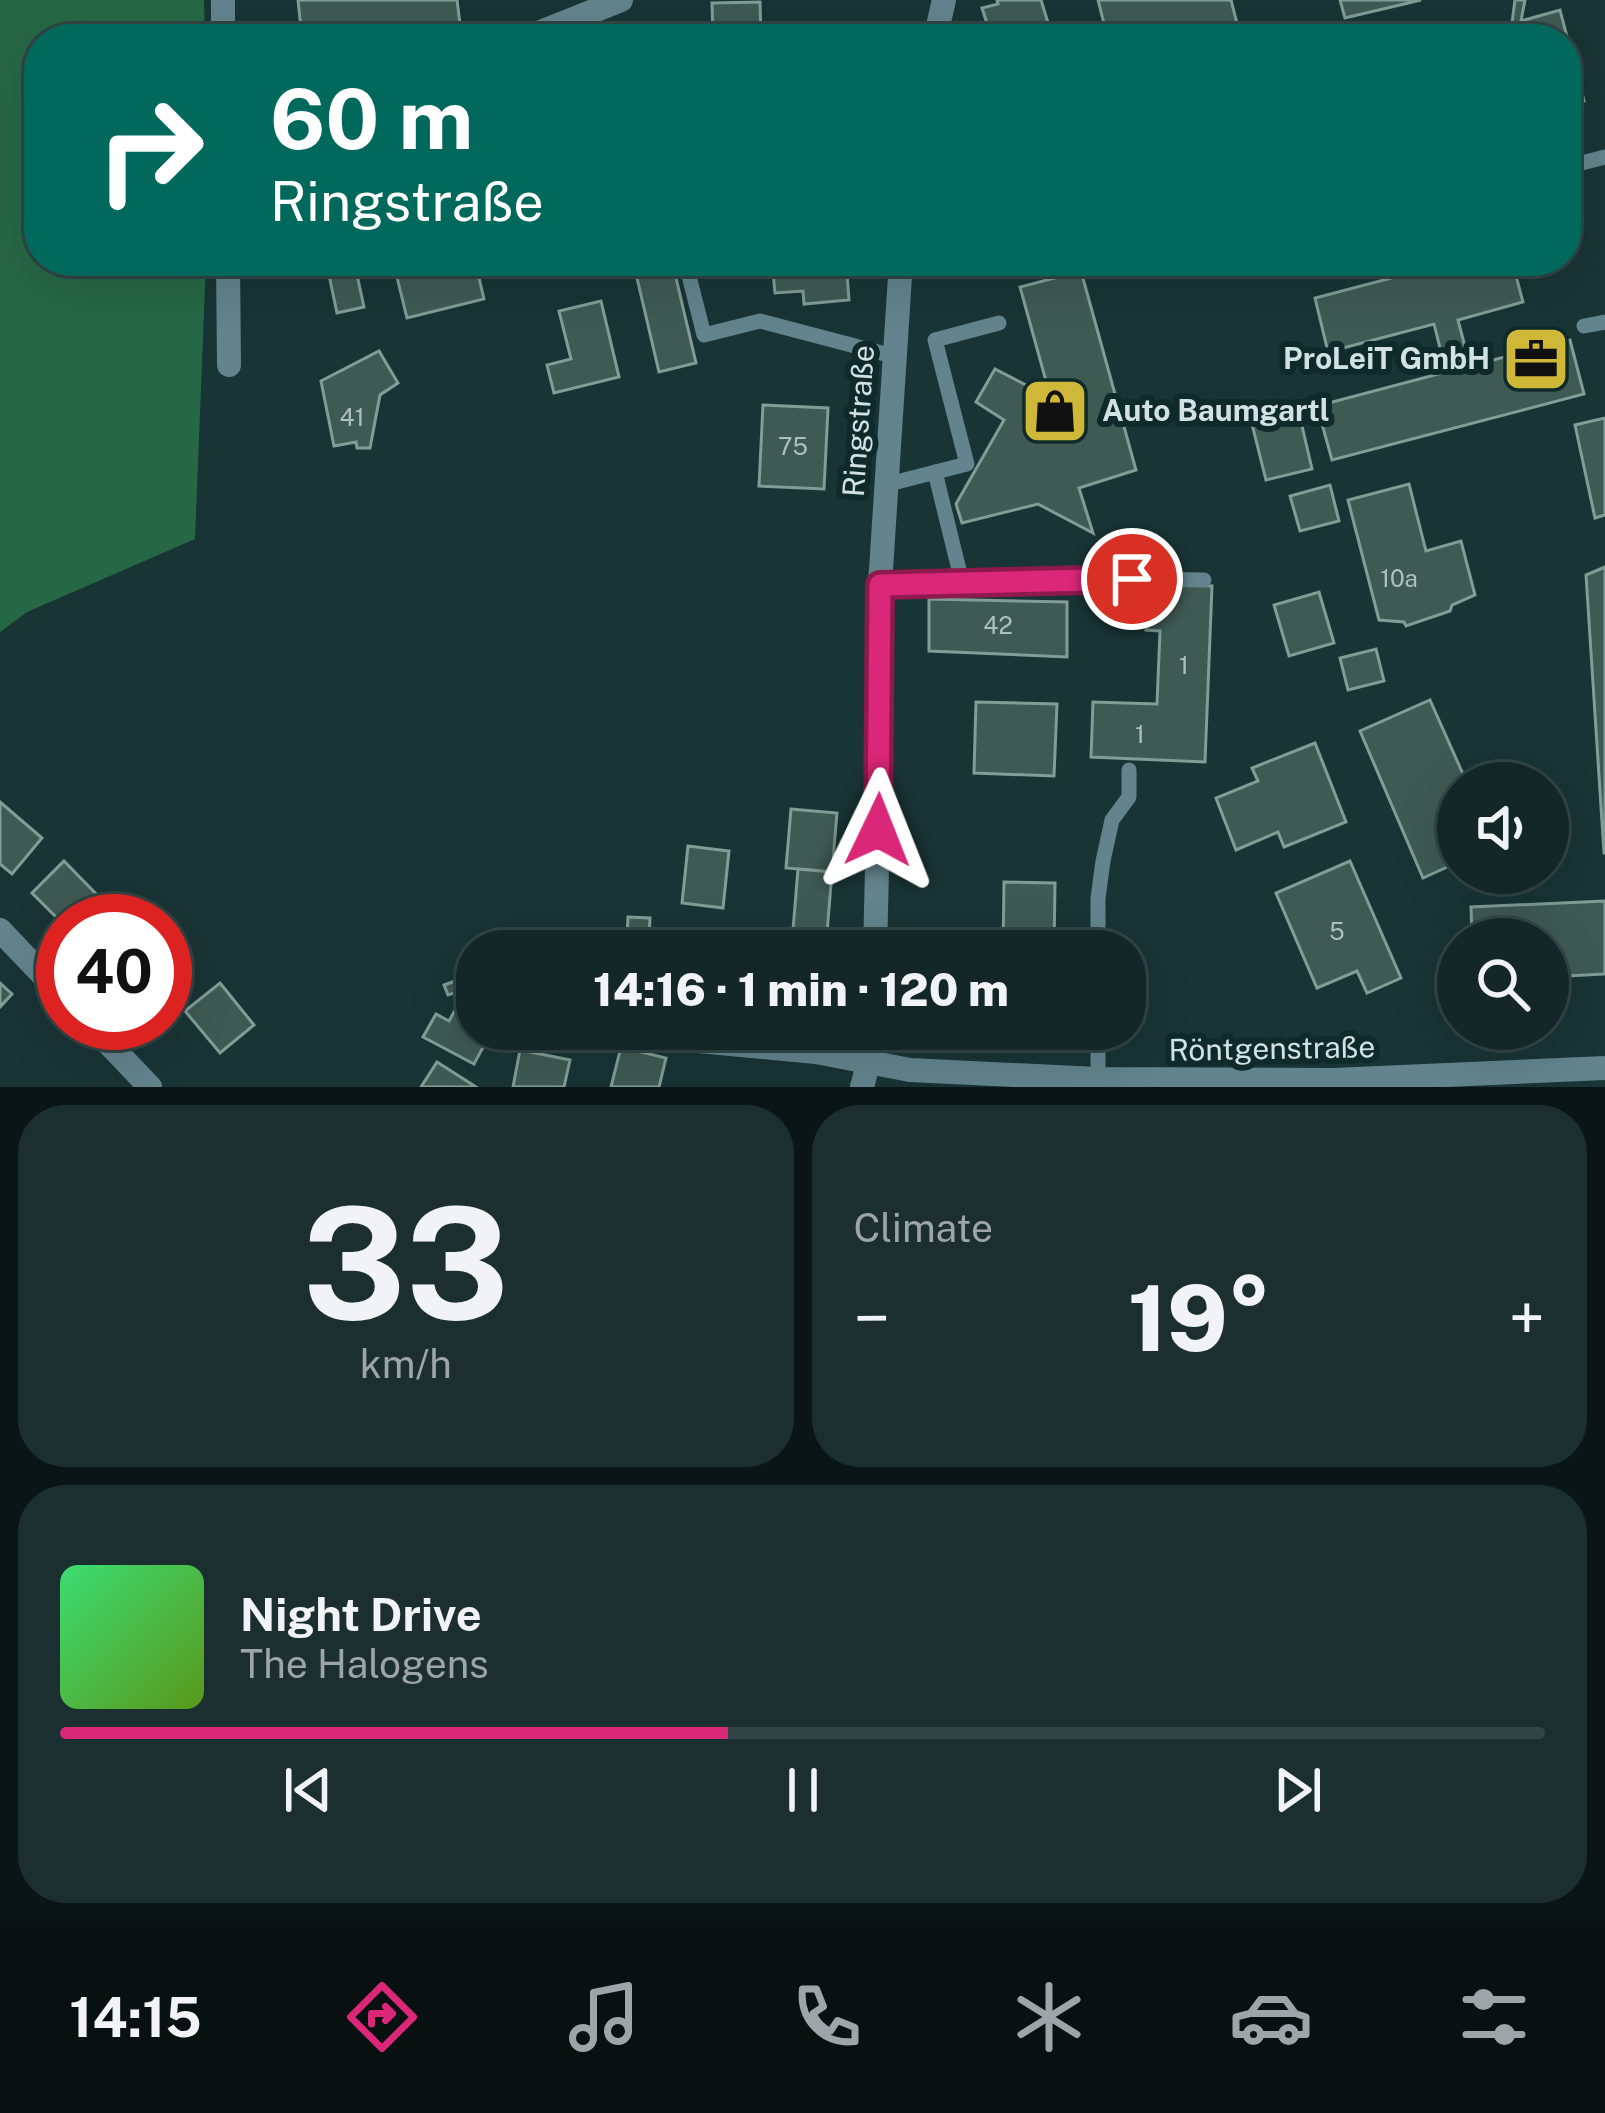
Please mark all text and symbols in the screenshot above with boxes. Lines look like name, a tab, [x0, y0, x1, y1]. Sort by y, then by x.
text: 60 m	[270, 69, 474, 168]
icon: right	[72, 72, 228, 228]
text: Ringstraße	[270, 170, 544, 233]
office icon: ProLeiT GmbH	[1501, 324, 1571, 394]
place label: ProLeiT GmbH	[1283, 340, 1490, 376]
street label: Ringstraße	[835, 344, 881, 498]
shop icon: Auto Baumgartl	[1020, 376, 1090, 446]
place label: Auto Baumgartl	[1102, 392, 1330, 428]
house number: 41	[340, 403, 364, 431]
house number: 75	[778, 432, 808, 460]
pin	[1081, 528, 1183, 630]
icon: arrive	[1099, 546, 1165, 612]
house number: 10a	[1380, 564, 1418, 592]
house number: 42	[983, 611, 1013, 639]
house number: 1	[1179, 651, 1189, 679]
house number: 1	[1135, 720, 1145, 748]
map controls	[1437, 762, 1569, 1050]
button: sound	[1437, 762, 1569, 894]
position arrow	[815, 767, 941, 893]
speed limit sign: 40	[36, 894, 192, 1050]
house number: 5	[1329, 917, 1345, 945]
button: search	[1437, 918, 1569, 1050]
text: 14:16 · 1 min · 120 m	[593, 963, 1009, 1016]
street label: Röntgenstraße	[1168, 1028, 1376, 1068]
text: 33	[302, 1171, 509, 1354]
text: Climate	[854, 1205, 993, 1251]
text: 19°	[1128, 1265, 1271, 1371]
text: −	[854, 1279, 890, 1357]
text: +	[1508, 1279, 1545, 1357]
text: km/h	[360, 1341, 452, 1387]
text: Night Drive	[240, 1588, 482, 1641]
text: The Halogens	[240, 1641, 489, 1687]
icon: previous	[275, 1757, 341, 1823]
icon: pause	[770, 1757, 836, 1823]
icon: next	[1265, 1757, 1331, 1823]
icon: directions	[340, 1975, 424, 2059]
icon: music	[562, 1975, 646, 2059]
icon: phone	[785, 1975, 869, 2059]
icon: climate	[1007, 1975, 1091, 2059]
icon: car	[1229, 1975, 1313, 2059]
icon: filters	[1452, 1975, 1536, 2059]
text: 14:15	[69, 1986, 202, 2049]

